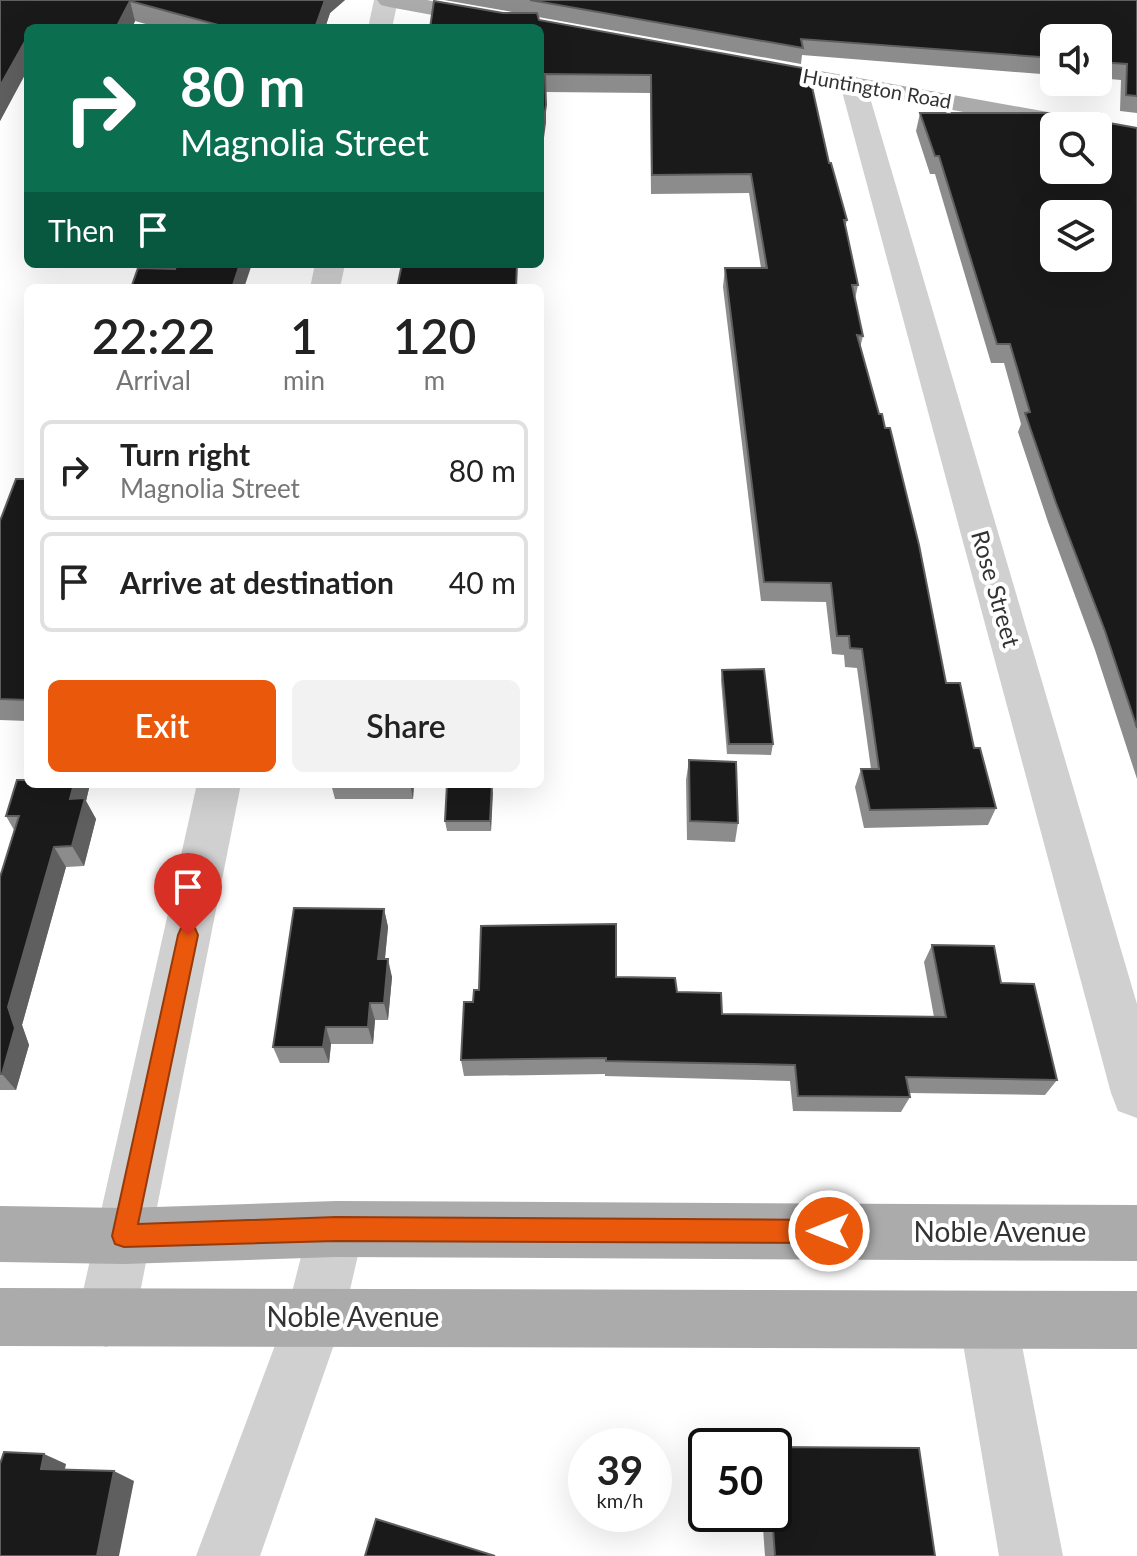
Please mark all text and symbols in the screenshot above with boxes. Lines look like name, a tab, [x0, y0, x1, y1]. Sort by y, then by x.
map controls	[1040, 24, 1112, 272]
button: sound	[1040, 24, 1112, 96]
text: 80 m	[180, 52, 305, 119]
icon: right	[48, 56, 152, 160]
street label: Huntington Road	[801, 63, 953, 113]
button: search	[1040, 112, 1112, 184]
text: Magnolia Street	[180, 120, 429, 164]
button: layers	[1040, 200, 1112, 272]
icon: arrive	[131, 208, 175, 252]
text: Then	[48, 212, 115, 248]
text: 22:22	[92, 307, 215, 364]
text: 1	[290, 307, 318, 364]
text: 120	[393, 307, 476, 364]
text: Arrival	[116, 364, 191, 396]
text: min	[283, 364, 325, 396]
text: m	[424, 364, 445, 396]
text: Turn right	[120, 436, 250, 472]
icon: right	[52, 448, 96, 492]
text: 80 m	[449, 452, 516, 488]
text: Magnolia Street	[120, 472, 300, 504]
street label: Rose Street	[966, 527, 1027, 651]
icon: arrive	[52, 560, 96, 604]
text: Arrive at destination	[120, 564, 394, 600]
text: 40 m	[449, 564, 516, 600]
button: Exit	[48, 680, 276, 772]
button: Share	[292, 680, 520, 772]
pin	[154, 853, 222, 935]
icon: arrive	[166, 865, 210, 909]
position arrow	[787, 1189, 871, 1273]
street label: Noble Avenue	[914, 1214, 1086, 1248]
street label: Noble Avenue	[267, 1299, 439, 1333]
speed limit sign: 50	[688, 1428, 792, 1532]
text: 39	[597, 1446, 643, 1494]
text: km/h	[597, 1488, 643, 1512]

